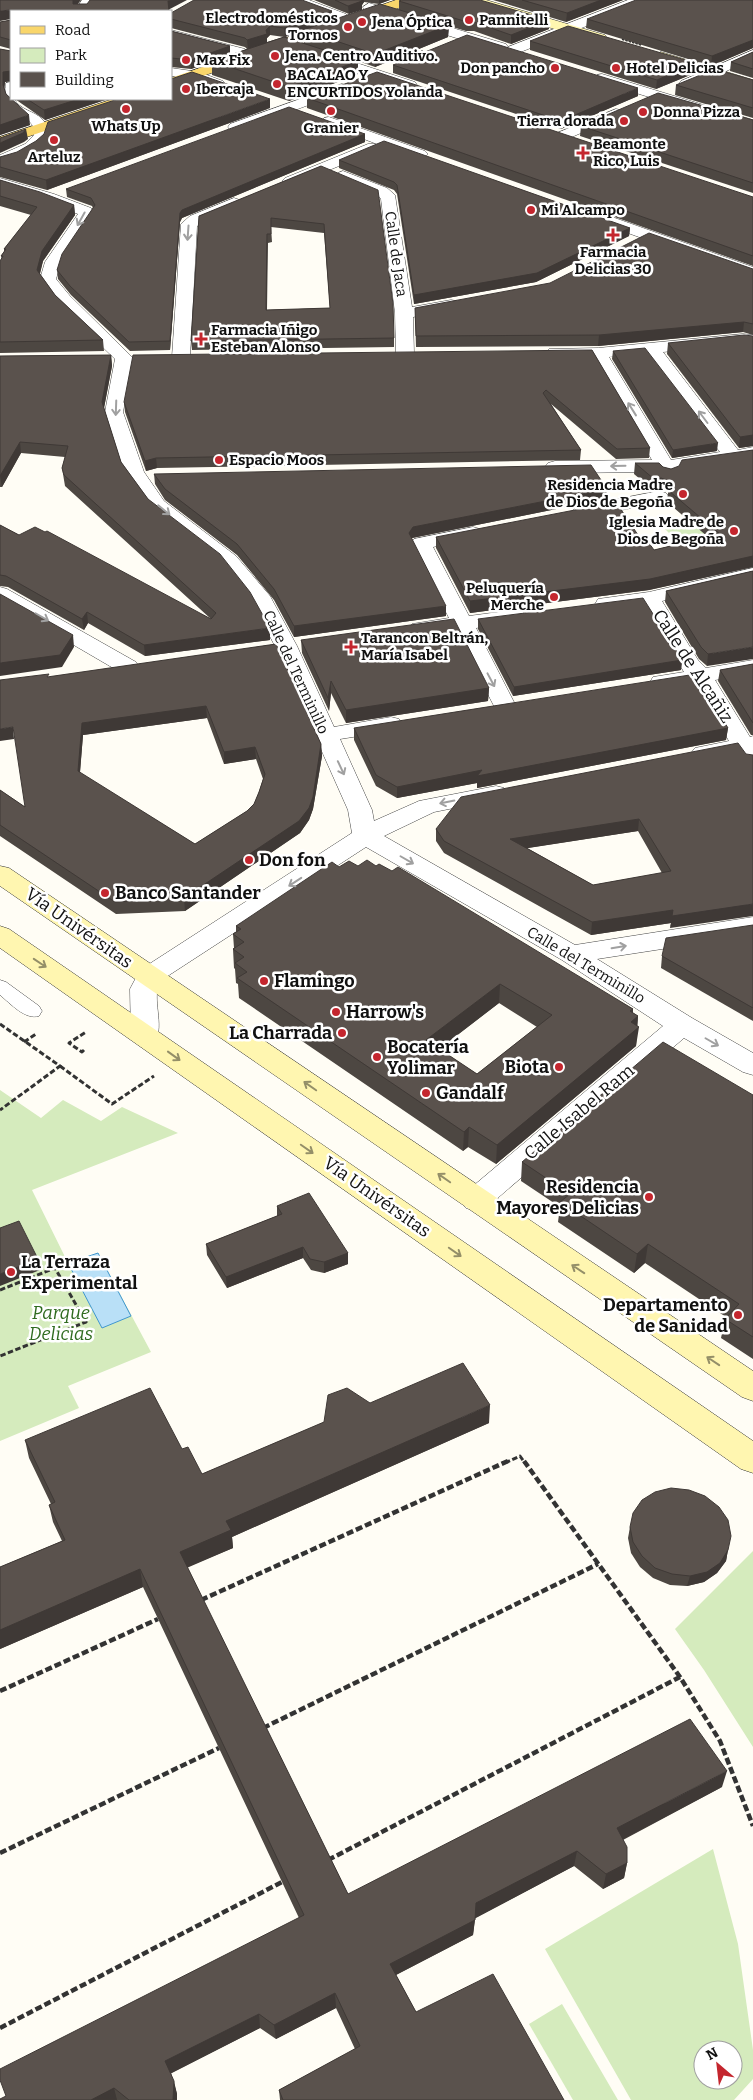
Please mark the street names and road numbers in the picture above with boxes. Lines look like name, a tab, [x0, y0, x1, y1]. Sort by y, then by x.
street label: Calle de Jaca	[381, 210, 411, 298]
street label: Calle de Alcañiz	[648, 605, 738, 727]
street label: Calle del Terminillo	[259, 607, 333, 737]
street label: Vía Univérsitas	[21, 883, 137, 973]
street label: Calle del Terminillo	[524, 923, 648, 1007]
street label: Calle Isabel Ram	[519, 1060, 639, 1164]
street label: Vía Univérsitas	[319, 1152, 435, 1242]

